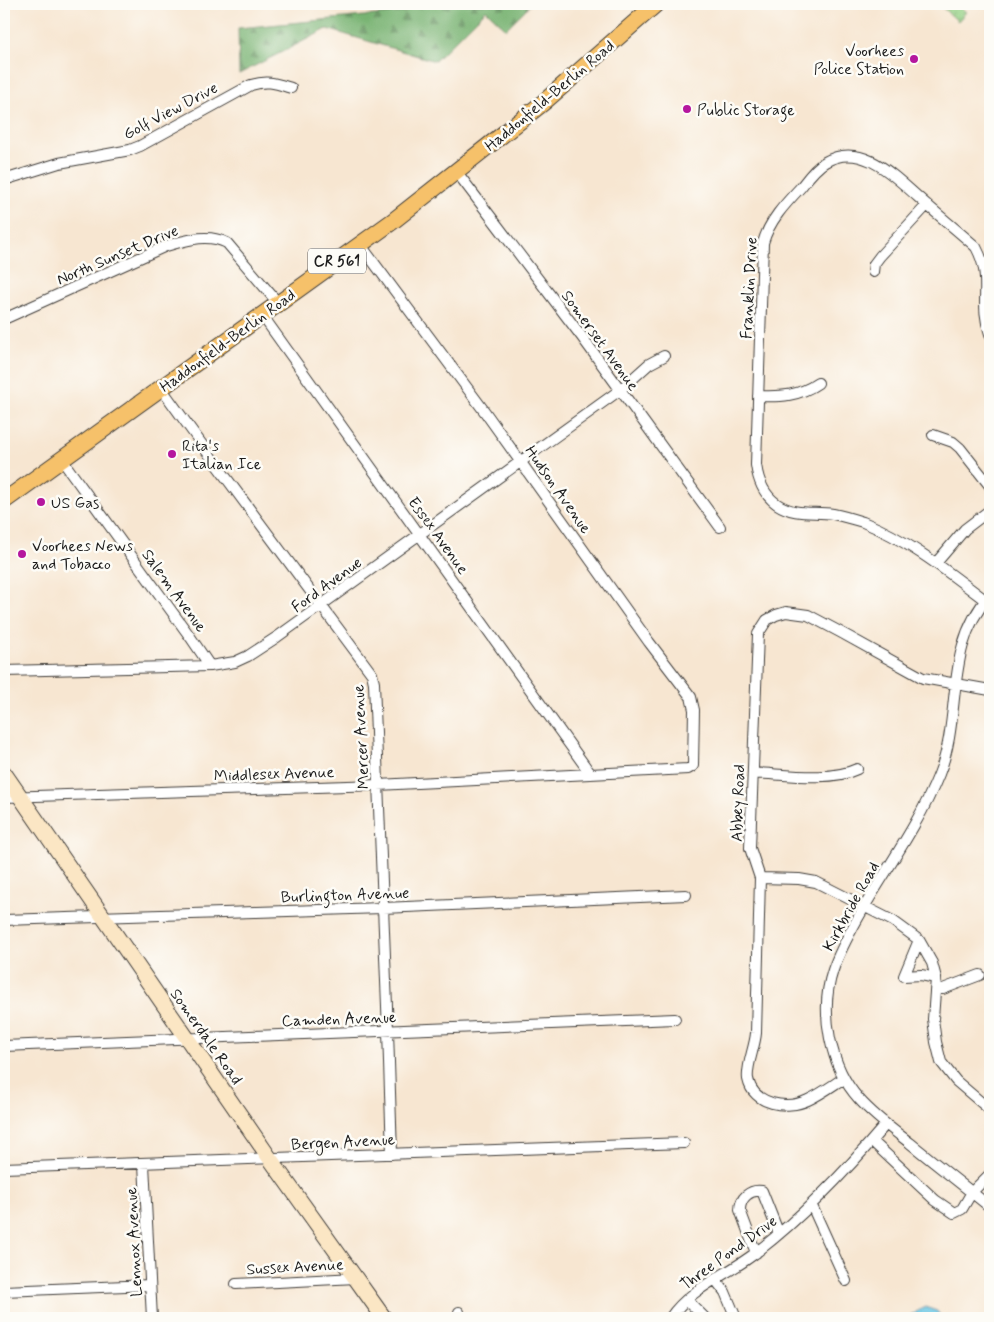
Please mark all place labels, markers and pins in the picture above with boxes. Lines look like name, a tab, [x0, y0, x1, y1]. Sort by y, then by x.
place label: Voorhees Police Station	[814, 41, 904, 80]
marker: Voorhees Police Station	[908, 53, 920, 65]
place label: Public Storage	[697, 100, 795, 122]
marker: Public Storage	[681, 103, 693, 115]
place label: Rita's Italian Ice	[182, 436, 262, 475]
marker: Rita's Italian Ice	[166, 448, 178, 460]
place label: US Gas	[51, 493, 99, 514]
marker: US Gas	[35, 496, 47, 508]
place label: Voorhees News and Tobacco	[32, 536, 133, 575]
marker: Voorhees News and Tobacco	[16, 548, 28, 560]

